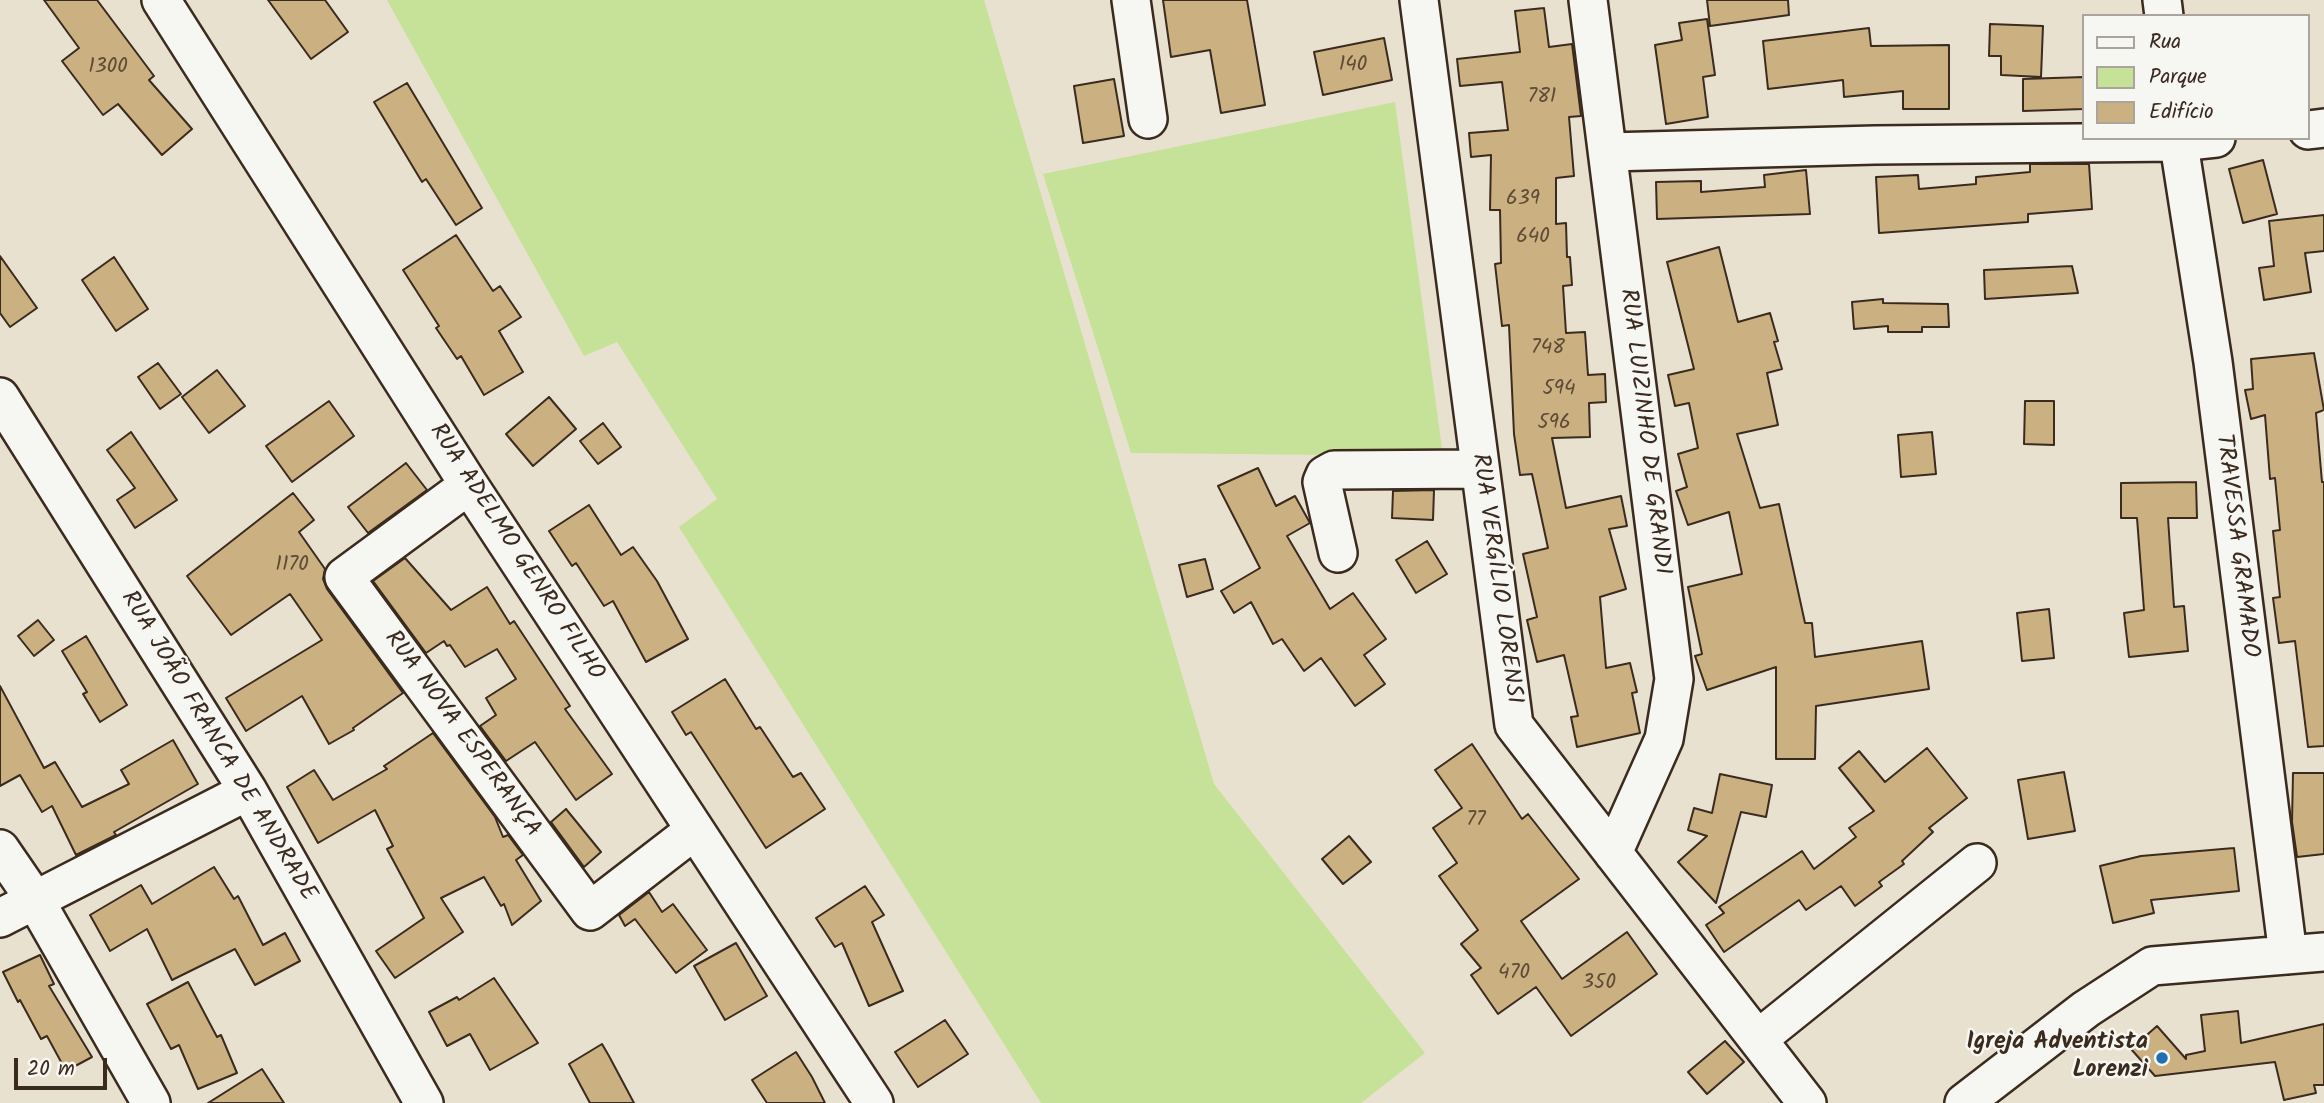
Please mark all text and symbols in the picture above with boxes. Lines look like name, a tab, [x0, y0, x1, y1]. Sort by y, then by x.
legend	[2082, 14, 2310, 140]
text: Rua	[2149, 26, 2181, 59]
house number: 140	[1339, 53, 1367, 79]
house number: 1300	[88, 55, 128, 81]
text: Parque	[2149, 61, 2207, 94]
house number: 781	[1528, 85, 1556, 111]
text: Edifício	[2149, 96, 2214, 129]
house number: 639	[1506, 187, 1540, 213]
house number: 640	[1516, 225, 1550, 251]
street label: RUA LUIZINHO DE GRANDI	[1611, 287, 1675, 577]
house number: 748	[1531, 336, 1565, 362]
house number: 594	[1542, 377, 1576, 403]
house number: 596	[1537, 411, 1571, 437]
street label: RUA ADELMO GENRO FILHO	[421, 419, 609, 687]
street label: TRAVESSA GRAMADO	[2207, 433, 2263, 659]
street label: RUA VERGÍLIO LORENSI	[1463, 452, 1527, 706]
house number: 1170	[275, 553, 309, 579]
street label: RUA JOÃO FRANCA DE ANDRADE	[113, 587, 321, 907]
street label: RUA NOVA ESPERANÇA	[376, 626, 546, 844]
house number: 77	[1466, 808, 1486, 834]
house number: 470	[1498, 961, 1530, 987]
house number: 350	[1582, 971, 1616, 997]
place label: Igreja Adventista Lorenzi	[1966, 1030, 2148, 1086]
scale bar	[18, 1044, 110, 1088]
marker: Igreja Adventista Lorenzi	[2154, 1050, 2170, 1066]
text: 20 m	[27, 1053, 75, 1086]

